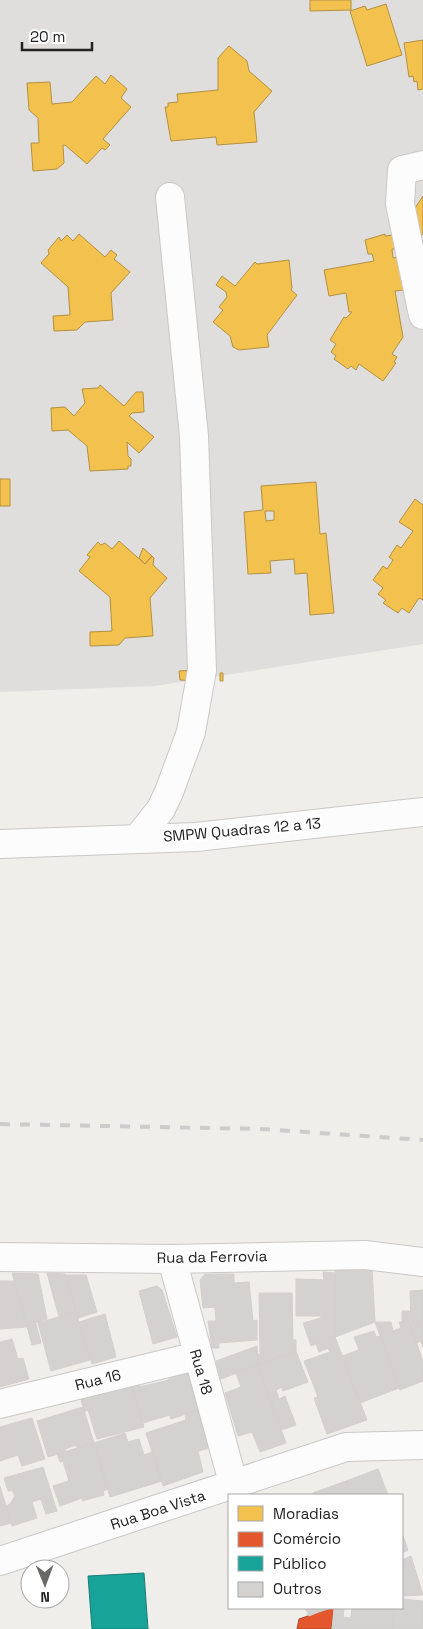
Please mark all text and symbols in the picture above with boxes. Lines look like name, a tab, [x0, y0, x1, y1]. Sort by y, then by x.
scale bar	[22, 20, 92, 52]
text: 20 m	[30, 27, 65, 46]
street label: SMPW Quadras 12 a 13	[162, 813, 322, 846]
street label: Rua da Ferrovia	[157, 1246, 268, 1267]
street label: Rua 18	[186, 1347, 217, 1397]
street label: Rua 16	[73, 1365, 123, 1394]
street label: Rua Boa Vista	[108, 1485, 208, 1534]
legend	[228, 1494, 403, 1609]
text: Moradias	[273, 1504, 339, 1523]
text: Comércio	[273, 1529, 341, 1548]
text: Público	[273, 1554, 326, 1573]
north arrow	[20, 1559, 70, 1609]
text: Outros	[273, 1579, 322, 1598]
text: N	[40, 1588, 50, 1606]

